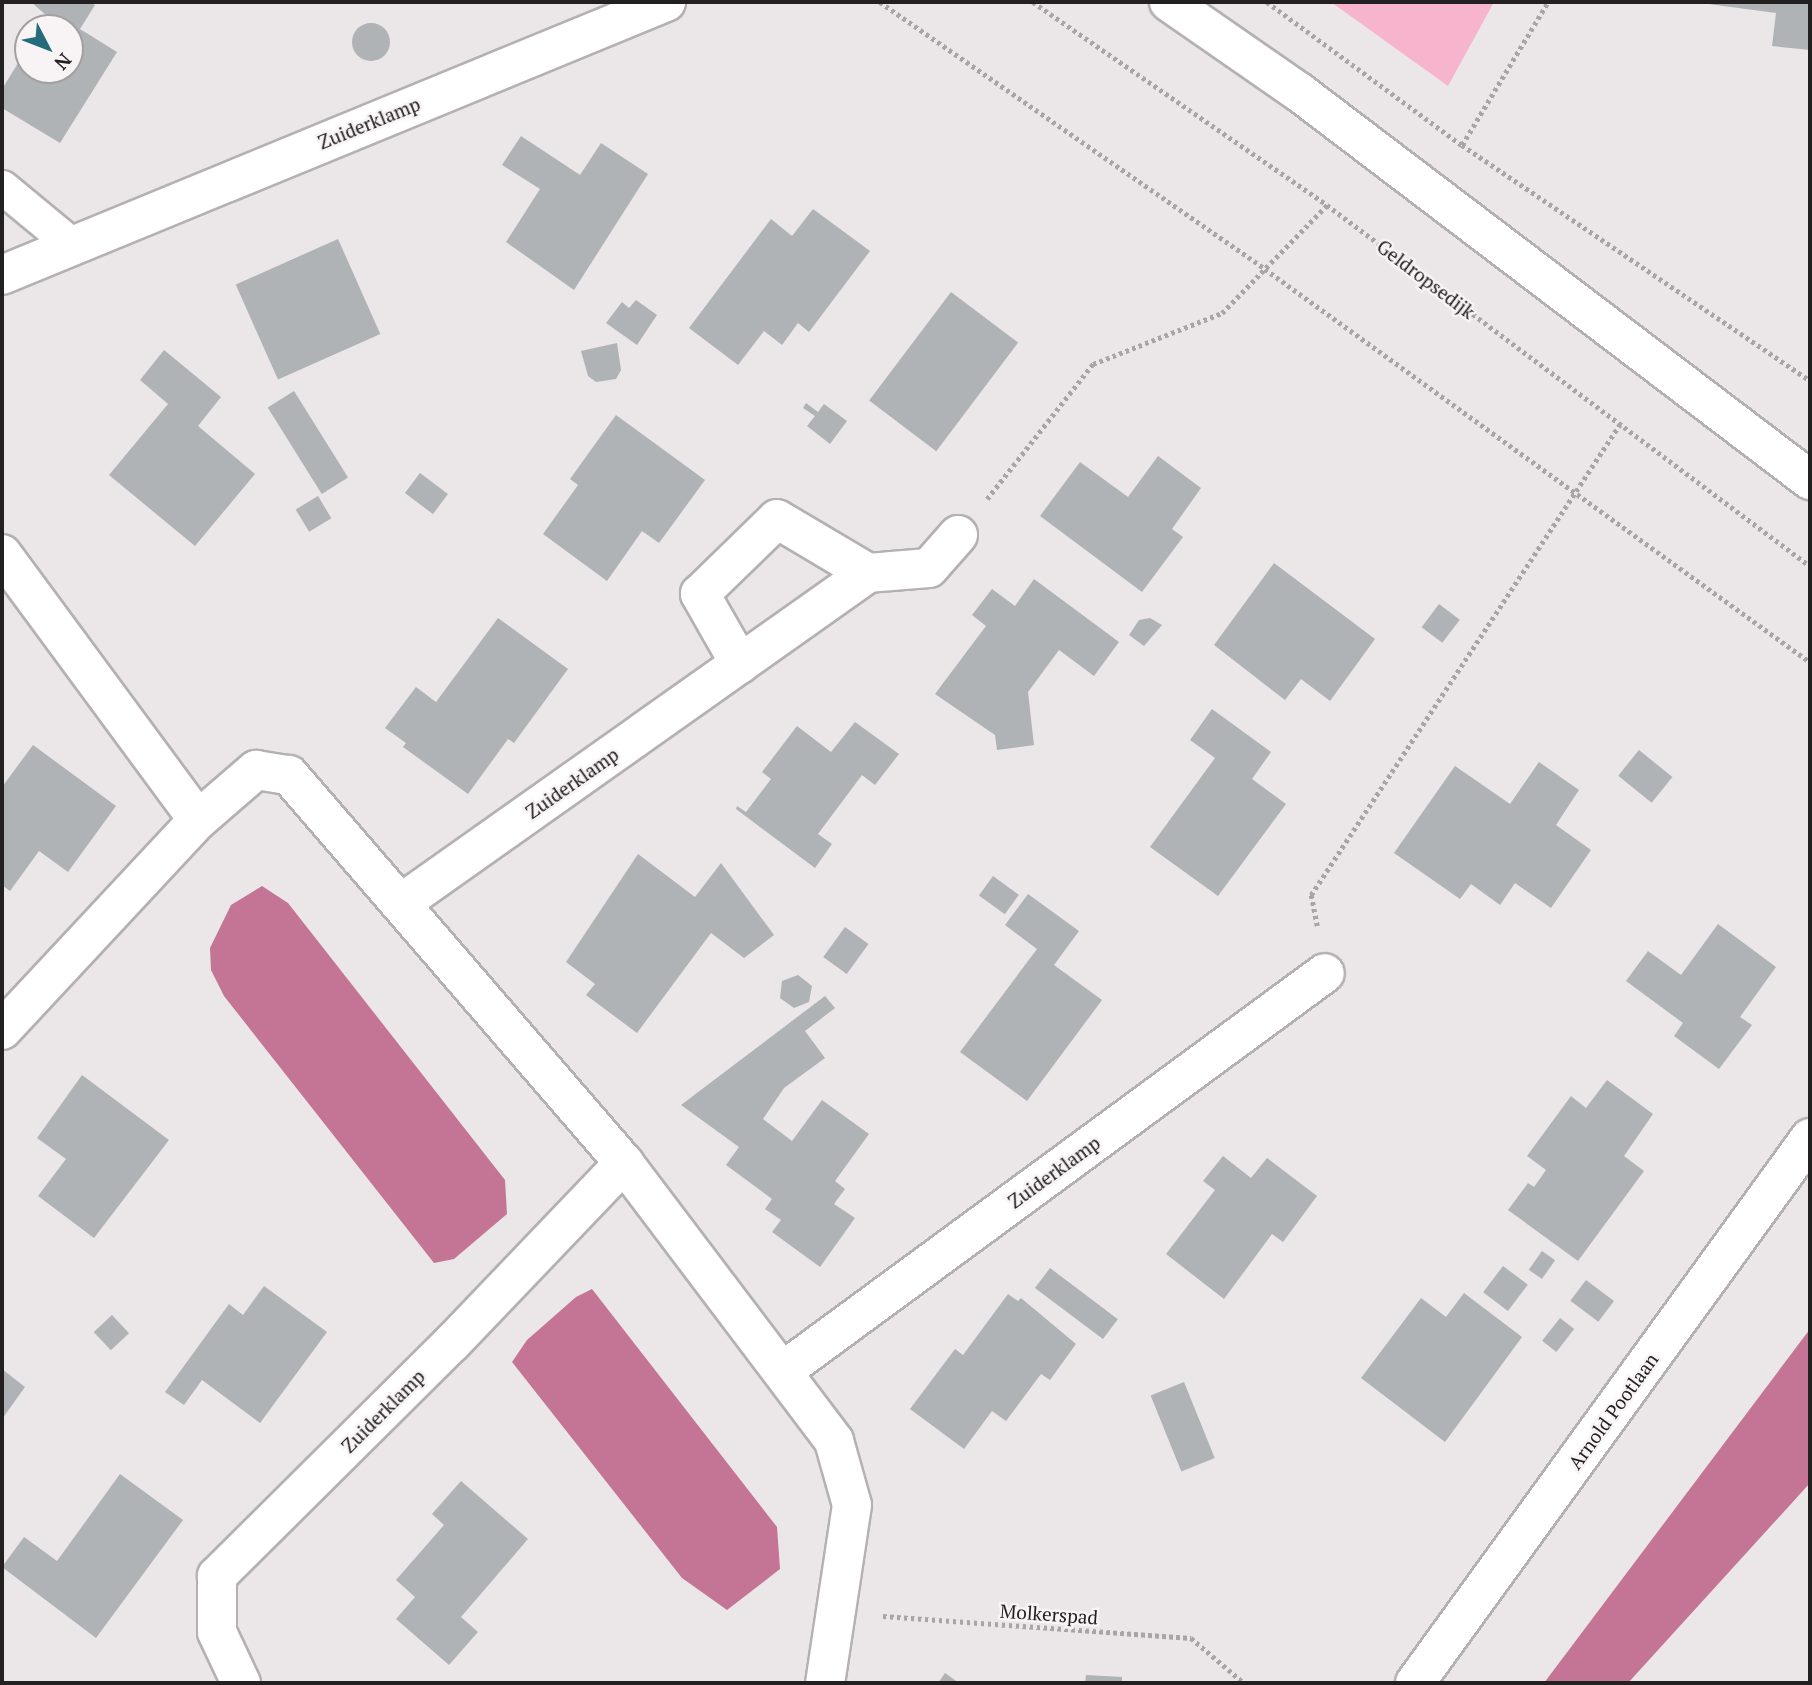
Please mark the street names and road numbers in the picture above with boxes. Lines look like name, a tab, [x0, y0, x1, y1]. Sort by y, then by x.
street label: Zuiderklamp	[315, 92, 423, 154]
street label: Geldropsedijk	[1373, 235, 1479, 323]
street label: Zuiderklamp	[521, 743, 623, 823]
street label: Zuiderklamp	[1004, 1131, 1104, 1213]
street label: Arnold Pootlaan	[1563, 1349, 1663, 1473]
street label: Zuiderklamp	[337, 1365, 429, 1457]
street label: Molkerspad	[999, 1599, 1099, 1629]

